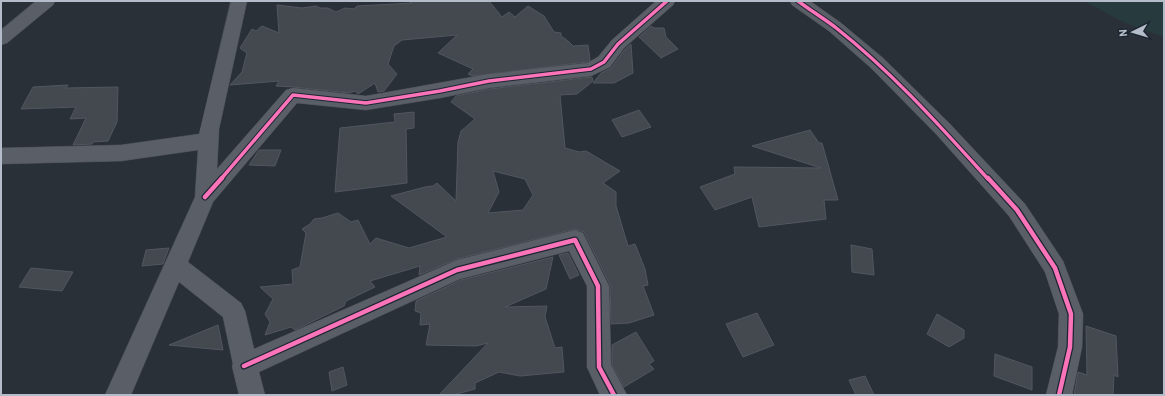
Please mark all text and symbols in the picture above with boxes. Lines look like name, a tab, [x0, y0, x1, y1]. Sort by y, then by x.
north arrow	[1113, 12, 1153, 52]
text: N	[1116, 29, 1129, 37]

